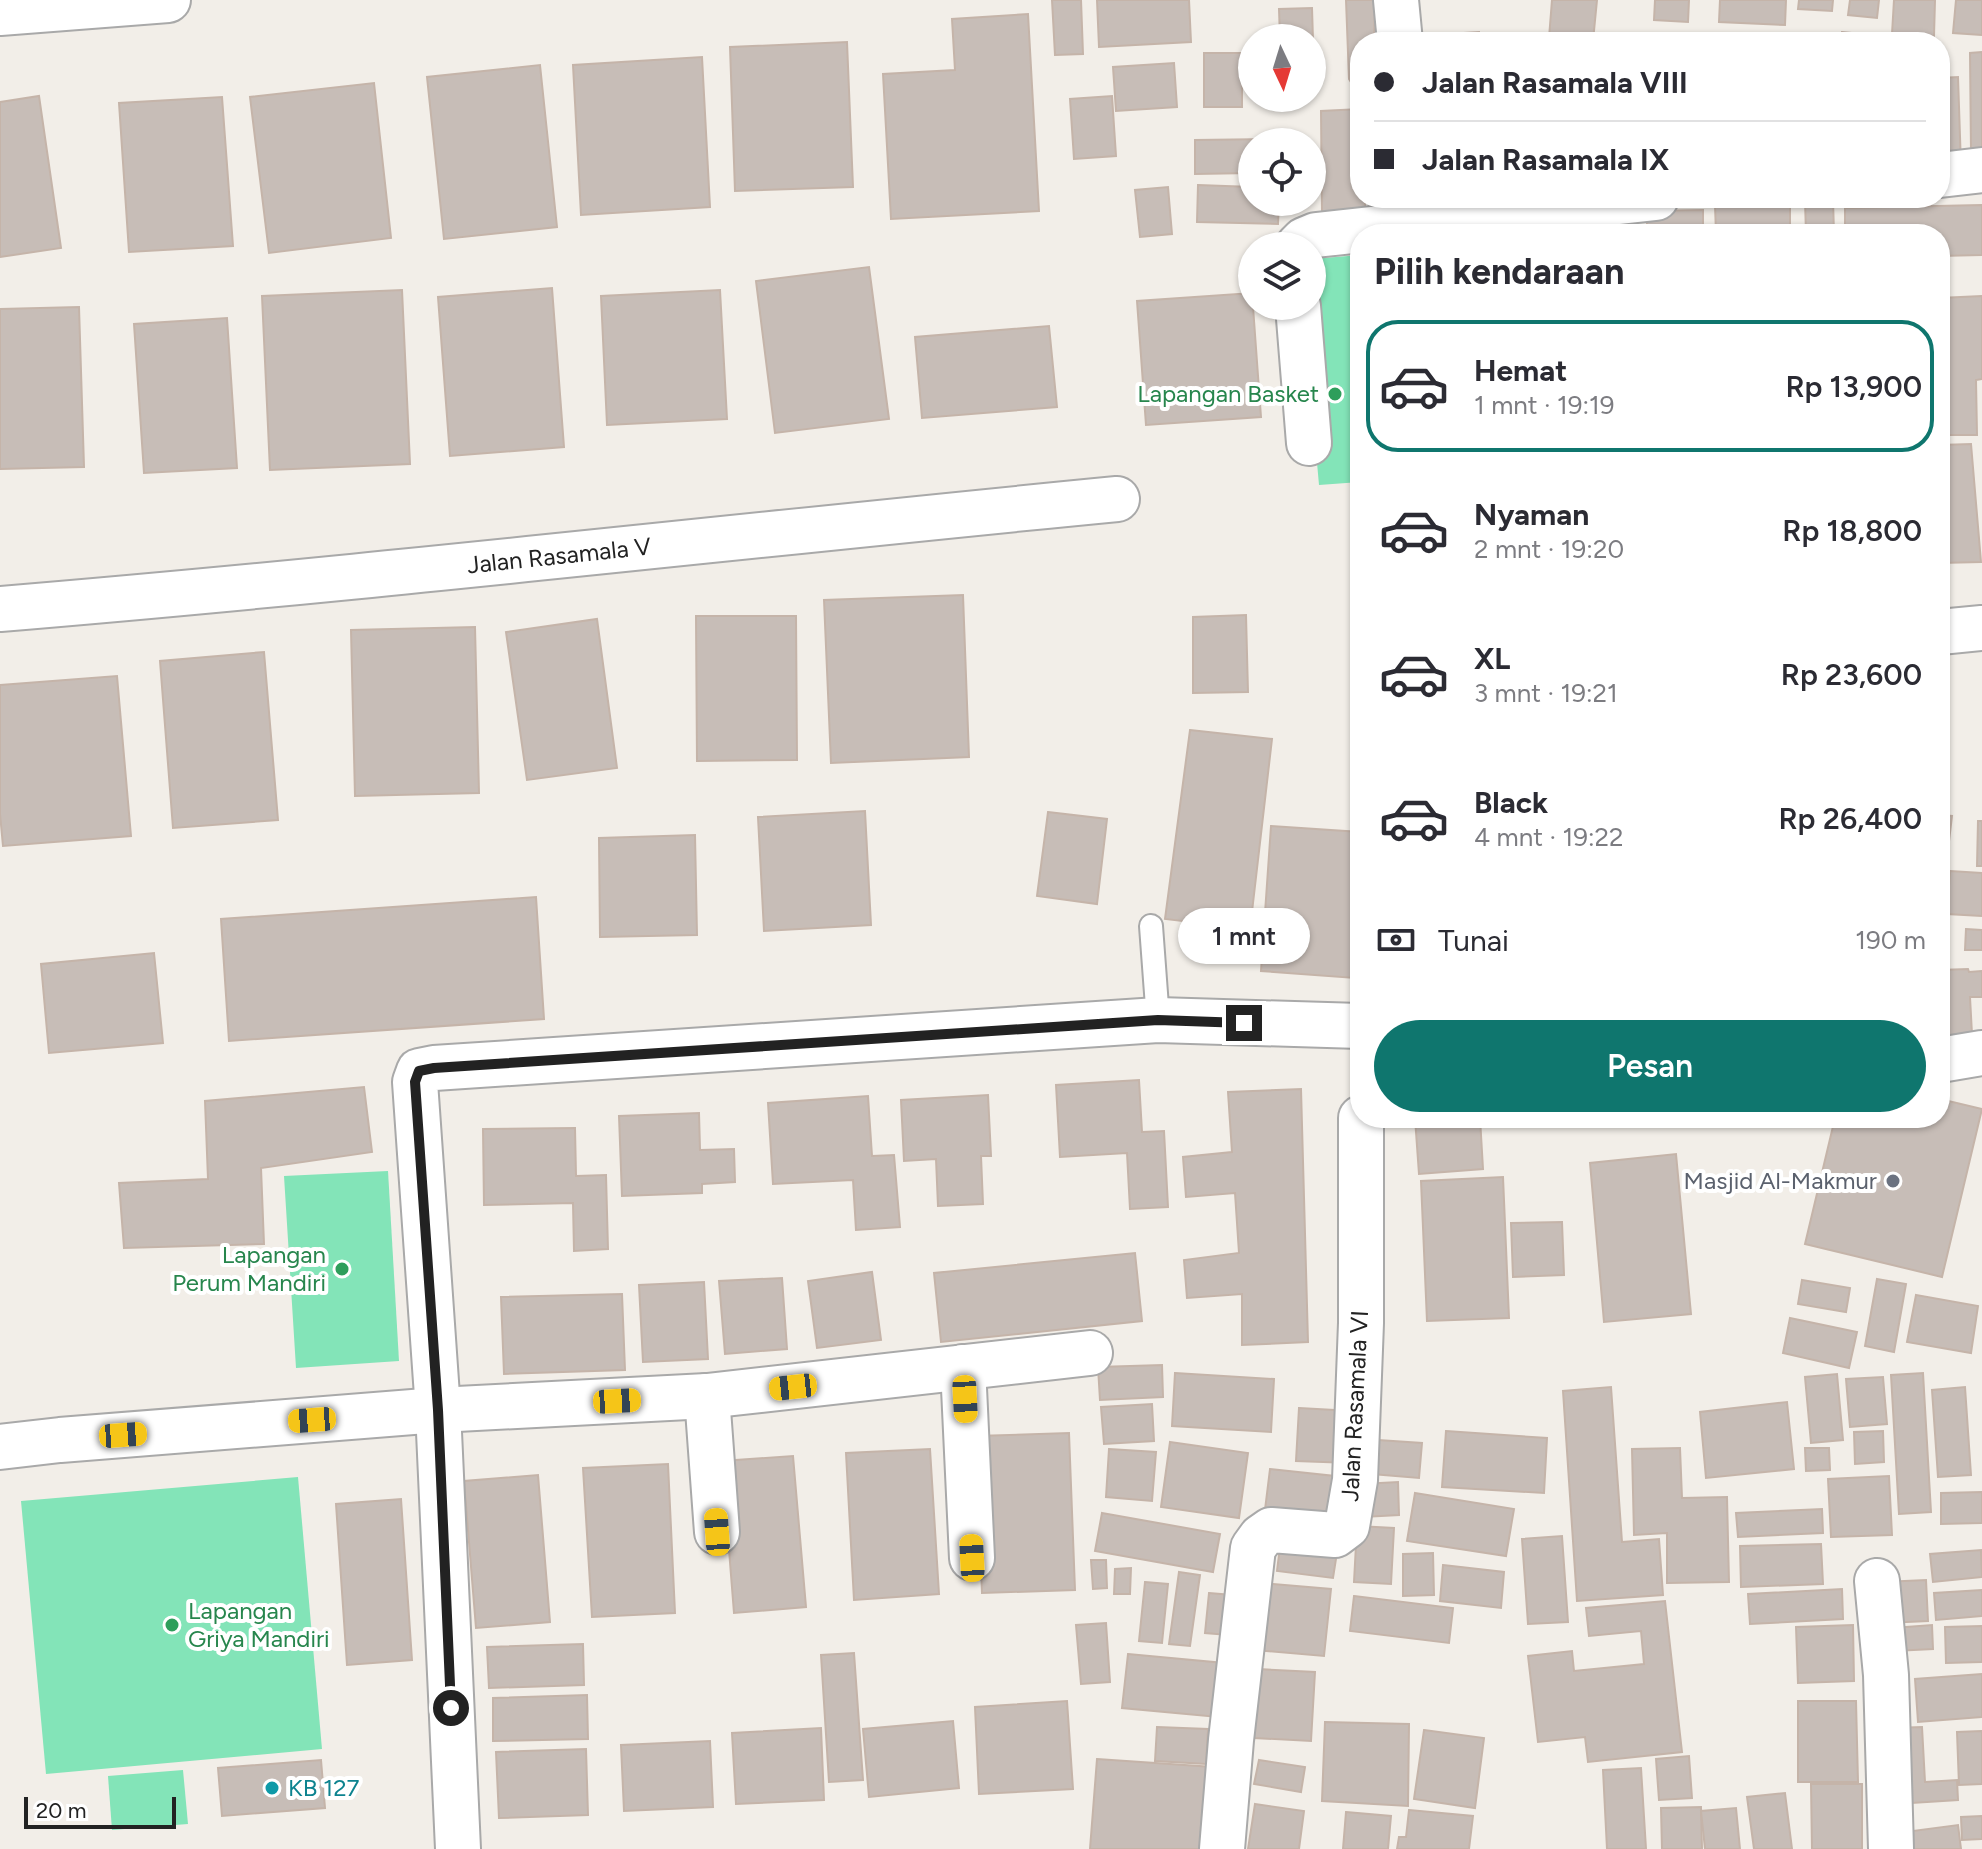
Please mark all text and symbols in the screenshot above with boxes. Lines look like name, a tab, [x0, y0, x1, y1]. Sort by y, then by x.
north arrow	[1238, 24, 1326, 112]
map controls	[1238, 24, 1326, 320]
text: Jalan Rasamala VIII	[1422, 64, 1688, 101]
button: locate	[1238, 128, 1326, 216]
text: Jalan Rasamala IX	[1422, 141, 1669, 178]
button: layers	[1238, 232, 1326, 320]
text: Pilih kendaraan	[1374, 250, 1624, 293]
icon: car	[1378, 350, 1450, 422]
text: Hemat	[1474, 352, 1567, 389]
text: Rp 13,900	[1785, 368, 1922, 405]
place label: Lapangan Basket	[1137, 379, 1319, 408]
marker: Lapangan Basket	[1326, 385, 1344, 403]
text: 1 mnt · 19:19	[1474, 389, 1615, 421]
icon: car	[1378, 494, 1450, 566]
text: Nyaman	[1474, 496, 1589, 533]
text: Rp 18,800	[1782, 512, 1922, 549]
street label: Jalan Rasamala V	[466, 531, 653, 580]
text: 2 mnt · 19:20	[1474, 533, 1624, 565]
icon: car	[1378, 638, 1450, 710]
text: XL	[1474, 640, 1510, 677]
text: Rp 23,600	[1781, 656, 1922, 693]
text: 3 mnt · 19:21	[1474, 677, 1618, 709]
icon: car	[1378, 782, 1450, 854]
text: Black	[1474, 784, 1548, 821]
text: Rp 26,400	[1779, 800, 1922, 837]
text: 4 mnt · 19:22	[1474, 821, 1624, 853]
callout: 1 mnt	[1178, 907, 1310, 963]
icon: cash	[1374, 918, 1418, 962]
text: 1 mnt	[1212, 920, 1276, 952]
text: Tunai	[1438, 922, 1509, 959]
text: 190 m	[1855, 924, 1926, 956]
route end	[1226, 1005, 1262, 1041]
button: Pesan	[1374, 1020, 1926, 1112]
place label: Masjid Al-Makmur	[1684, 1166, 1877, 1195]
marker: Masjid Al-Makmur	[1884, 1172, 1902, 1190]
place label: Lapangan Perum Mandiri	[172, 1240, 326, 1297]
marker: Lapangan Perum Mandiri	[333, 1260, 351, 1278]
street label: Jalan Rasamala VI	[1335, 1310, 1374, 1502]
car	[768, 1373, 818, 1401]
car	[952, 1374, 978, 1424]
car	[592, 1388, 642, 1414]
car	[287, 1406, 337, 1434]
car	[98, 1421, 148, 1449]
car	[703, 1507, 731, 1557]
car	[959, 1533, 985, 1583]
place label: Lapangan Griya Mandiri	[188, 1596, 330, 1653]
marker: Lapangan Griya Mandiri	[163, 1616, 181, 1634]
route start	[433, 1690, 469, 1726]
place label: KB 127	[288, 1773, 360, 1802]
marker: KB 127	[263, 1779, 281, 1797]
scale bar	[24, 1793, 176, 1829]
text: 20 m	[36, 1797, 87, 1824]

